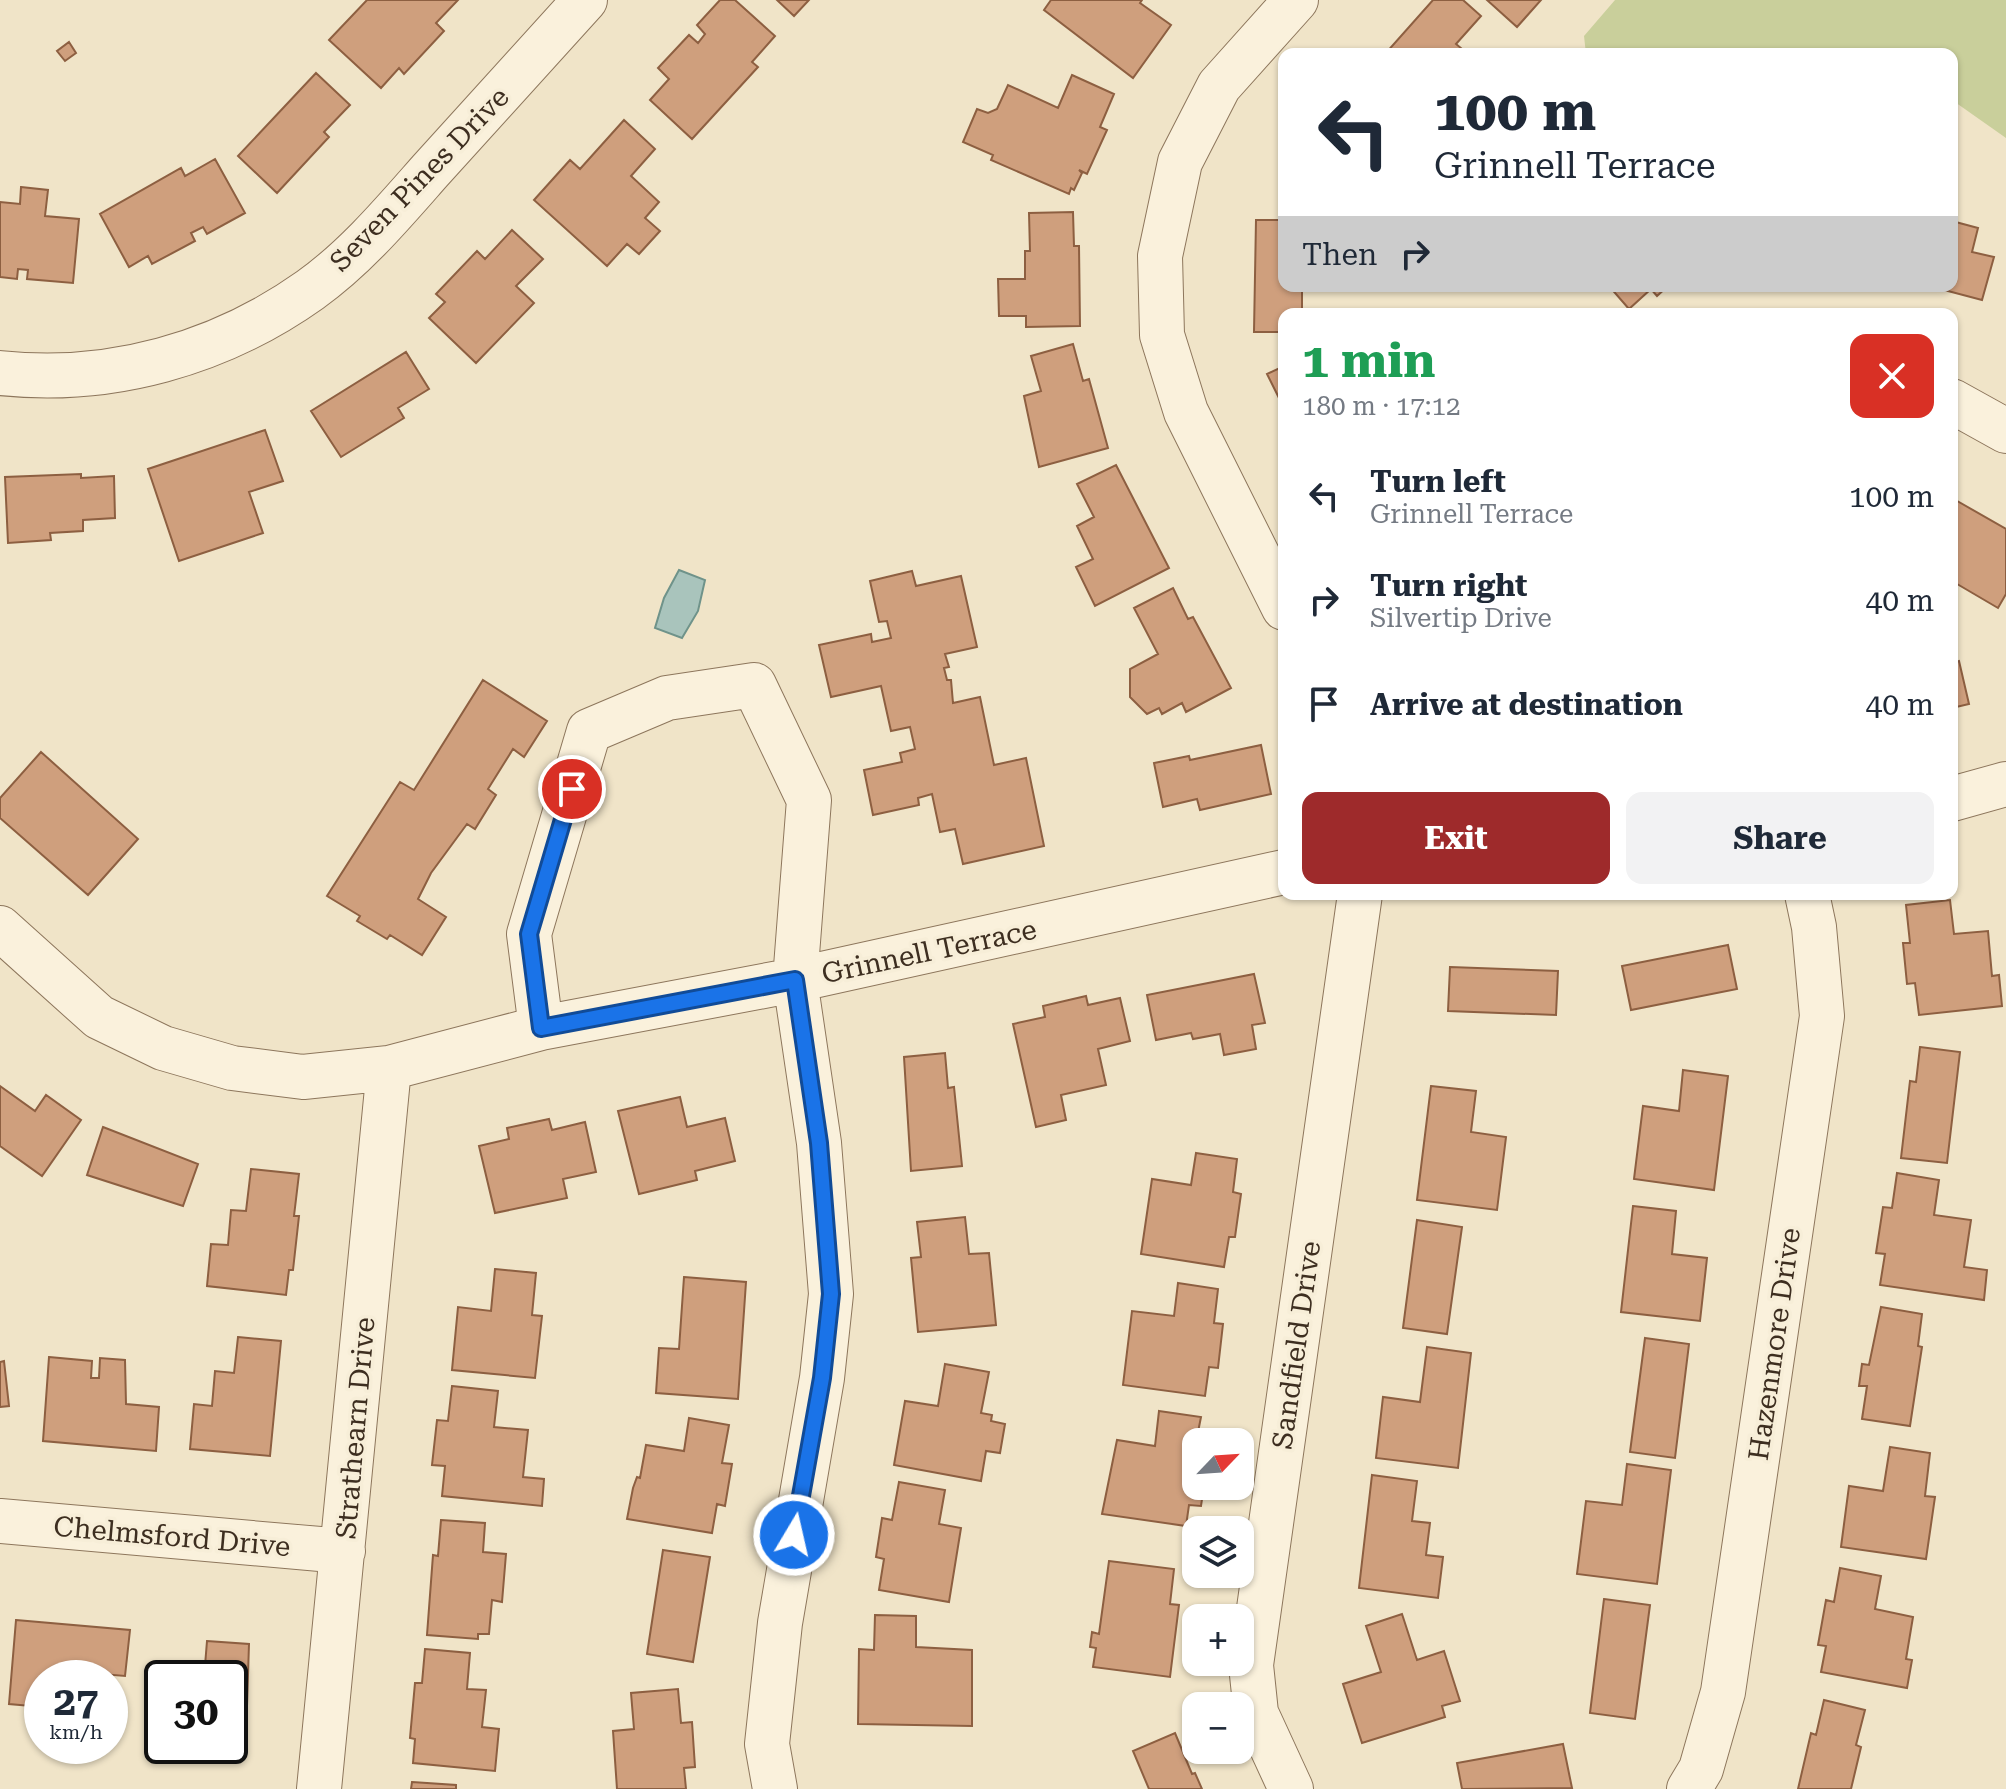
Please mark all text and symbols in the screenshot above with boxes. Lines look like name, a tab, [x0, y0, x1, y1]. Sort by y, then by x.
text: 100 m	[1434, 78, 1596, 144]
street label: Seven Pines Drive	[323, 80, 516, 278]
icon: left	[1302, 80, 1406, 184]
text: Grinnell Terrace	[1434, 145, 1715, 187]
icon: right	[1393, 232, 1437, 276]
text: Then	[1302, 237, 1377, 272]
text: 1 min	[1302, 333, 1435, 389]
button: close	[1850, 334, 1934, 418]
text: 180 m · 17:12	[1302, 391, 1461, 421]
text: Turn left	[1370, 464, 1506, 499]
icon: left	[1302, 474, 1346, 518]
text: 100 m	[1849, 479, 1934, 514]
text: Grinnell Terrace	[1370, 499, 1573, 529]
text: Turn right	[1370, 568, 1527, 603]
icon: right	[1302, 578, 1346, 622]
text: 40 m	[1865, 583, 1934, 618]
text: Silvertip Drive	[1370, 603, 1552, 633]
icon: arrive	[1302, 682, 1346, 726]
text: Arrive at destination	[1370, 687, 1683, 722]
text: 40 m	[1865, 687, 1934, 722]
pin	[538, 755, 606, 823]
icon: arrive	[550, 767, 594, 811]
button: Exit	[1302, 792, 1610, 884]
button: Share	[1626, 792, 1934, 884]
street label: Grinnell Terrace	[819, 913, 1040, 990]
street label: Hazenmore Drive	[1742, 1226, 1807, 1462]
street label: Sandfield Drive	[1266, 1239, 1327, 1451]
street label: Strathearn Drive	[329, 1316, 382, 1540]
north arrow	[1182, 1428, 1254, 1500]
map controls	[1182, 1428, 1254, 1764]
position arrow	[752, 1493, 836, 1577]
street label: Chelmsford Drive	[52, 1510, 292, 1563]
button: layers	[1182, 1516, 1254, 1588]
button: +	[1182, 1604, 1254, 1676]
speed limit sign: 30	[144, 1660, 248, 1764]
text: 27	[54, 1678, 98, 1725]
button: −	[1182, 1692, 1254, 1764]
text: km/h	[49, 1720, 103, 1744]

